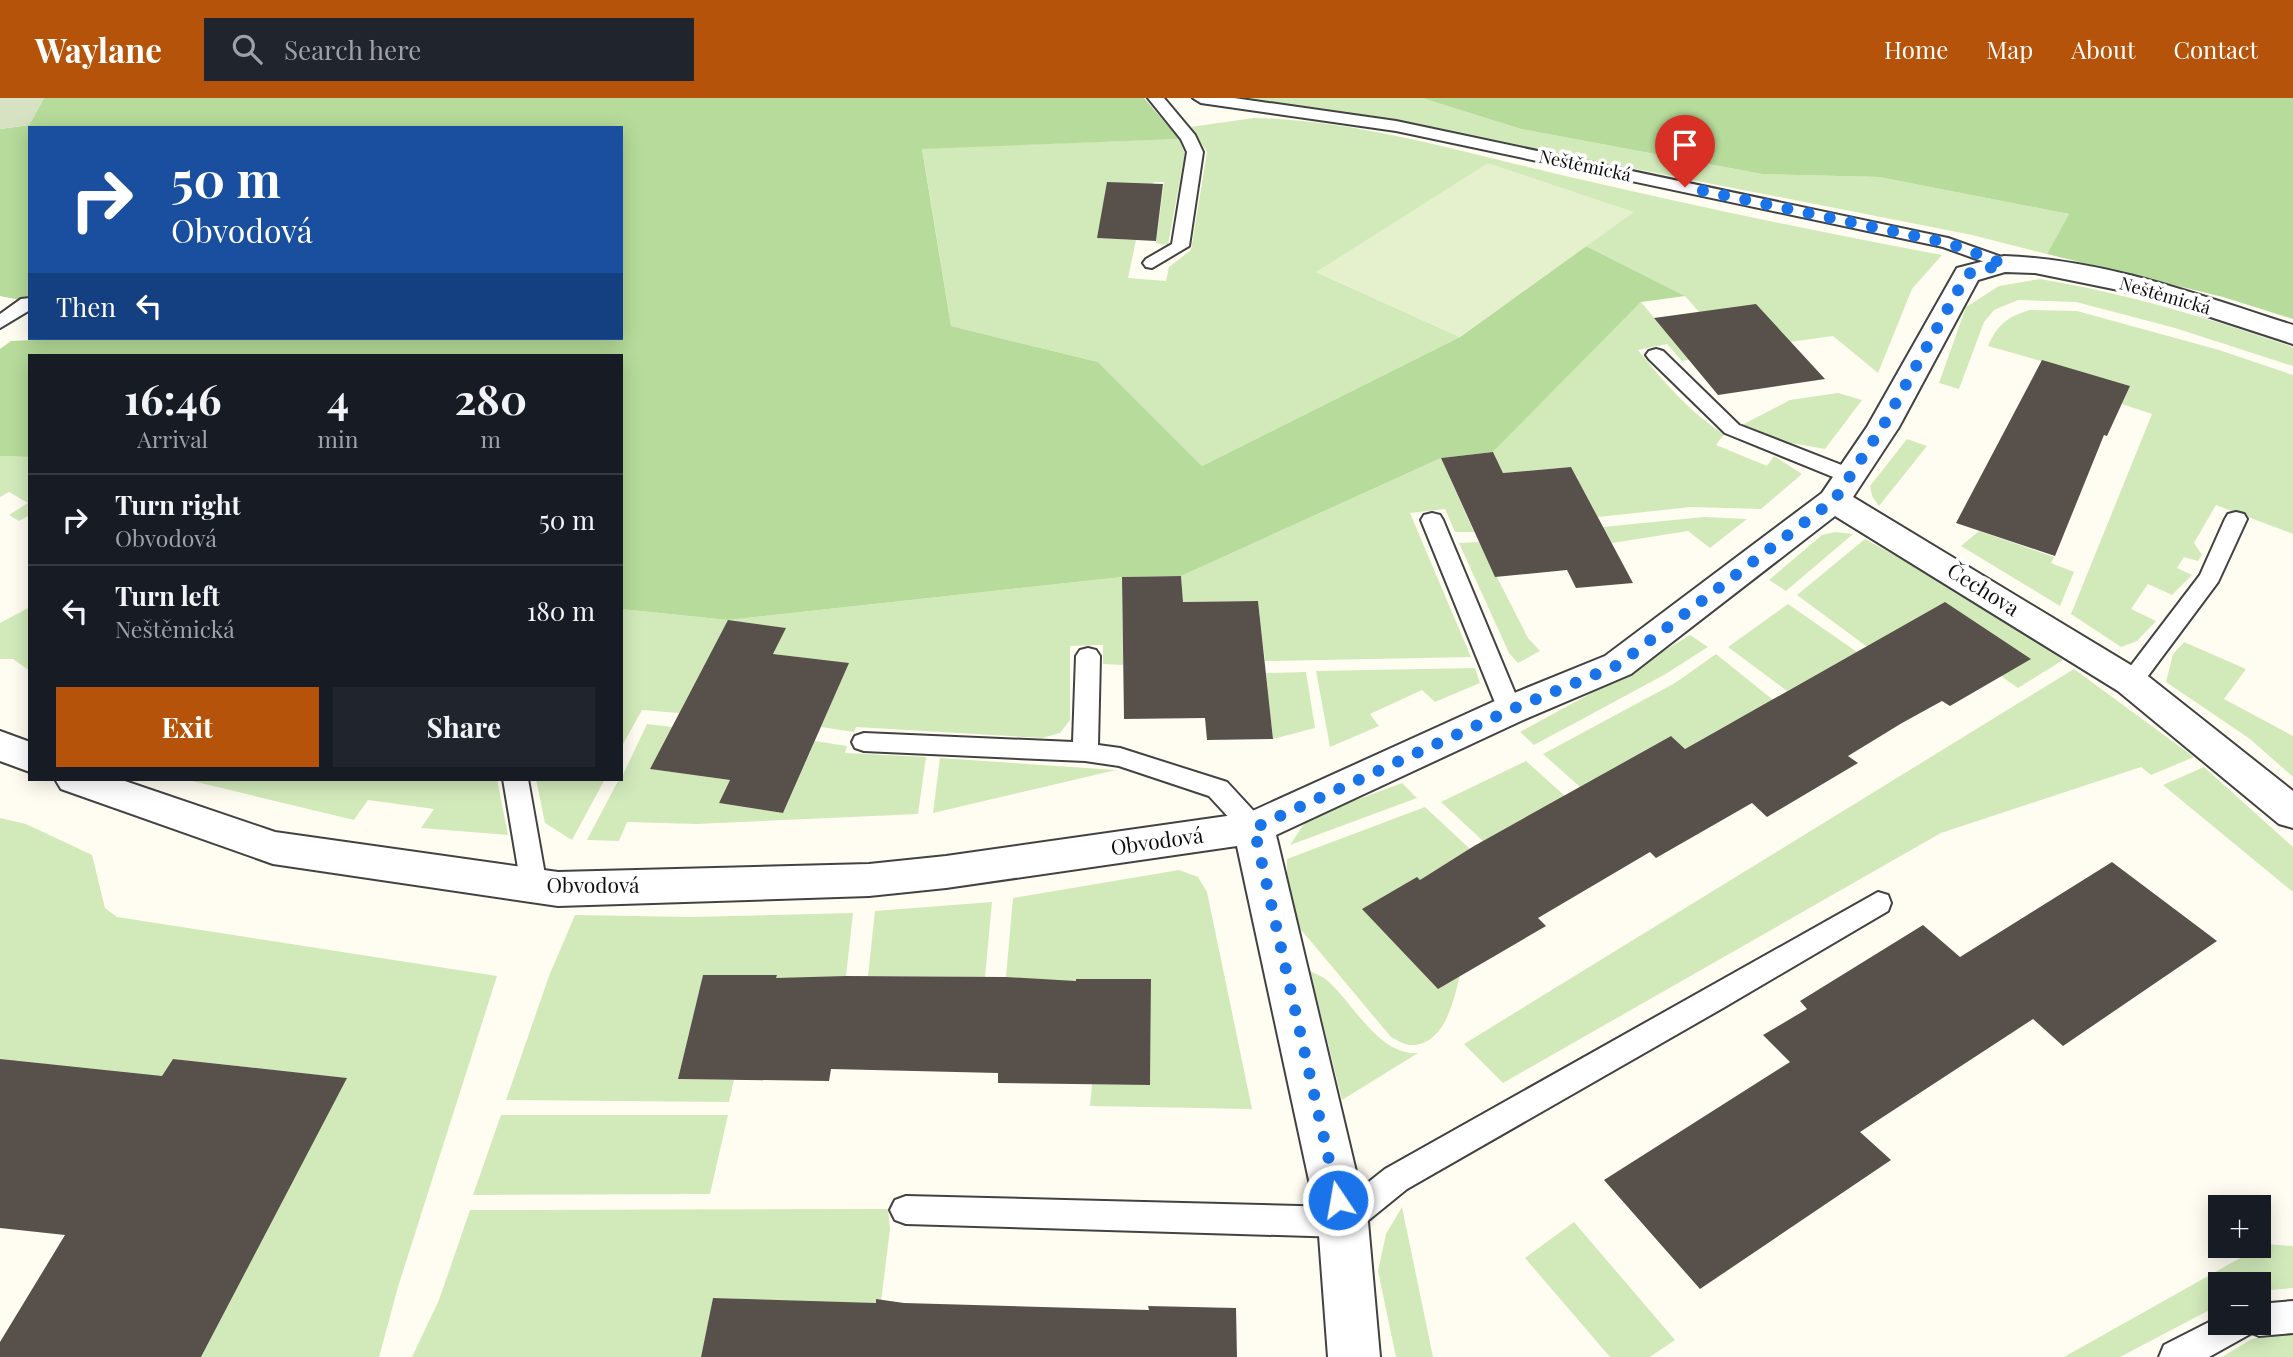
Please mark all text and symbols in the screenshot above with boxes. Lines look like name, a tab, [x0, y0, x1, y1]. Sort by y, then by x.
search box	[204, 18, 694, 81]
text: Waylane	[35, 27, 162, 71]
icon: search	[228, 30, 266, 68]
text: Search here	[284, 32, 421, 67]
text: Home	[1884, 33, 1948, 65]
text: Map	[1986, 33, 2033, 65]
text: About	[2071, 33, 2135, 65]
text: Contact	[2173, 33, 2258, 65]
pin	[1655, 115, 1715, 187]
icon: arrive	[1666, 126, 1704, 164]
street label: Neštěmická	[1537, 144, 1634, 187]
text: 50 m	[171, 145, 281, 210]
icon: right	[56, 154, 147, 245]
text: Obvodová	[171, 208, 313, 251]
street label: Neštěmická	[2117, 271, 2214, 319]
icon: left	[130, 287, 168, 325]
text: Then	[56, 289, 116, 324]
text: 16:46	[124, 370, 222, 426]
text: 4	[327, 370, 349, 426]
text: 280	[454, 370, 527, 426]
text: Arrival	[137, 423, 208, 454]
text: min	[318, 423, 358, 454]
text: m	[480, 423, 501, 454]
text: Turn right	[115, 487, 241, 522]
icon: right	[56, 501, 94, 539]
text: 50 m	[539, 502, 595, 537]
text: Obvodová	[115, 522, 217, 553]
street label: Čechova	[1943, 555, 2026, 622]
text: Turn left	[115, 578, 220, 613]
icon: left	[56, 592, 94, 630]
text: 180 m	[527, 593, 595, 628]
text: Neštěmická	[115, 613, 235, 644]
button: Exit	[56, 687, 319, 767]
button: Share	[333, 687, 595, 767]
street label: Obvodová	[1109, 820, 1205, 860]
street label: Obvodová	[547, 870, 640, 898]
position arrow	[1301, 1163, 1375, 1237]
map controls	[2208, 1195, 2271, 1335]
button: +	[2208, 1195, 2271, 1258]
button: −	[2208, 1272, 2271, 1335]

